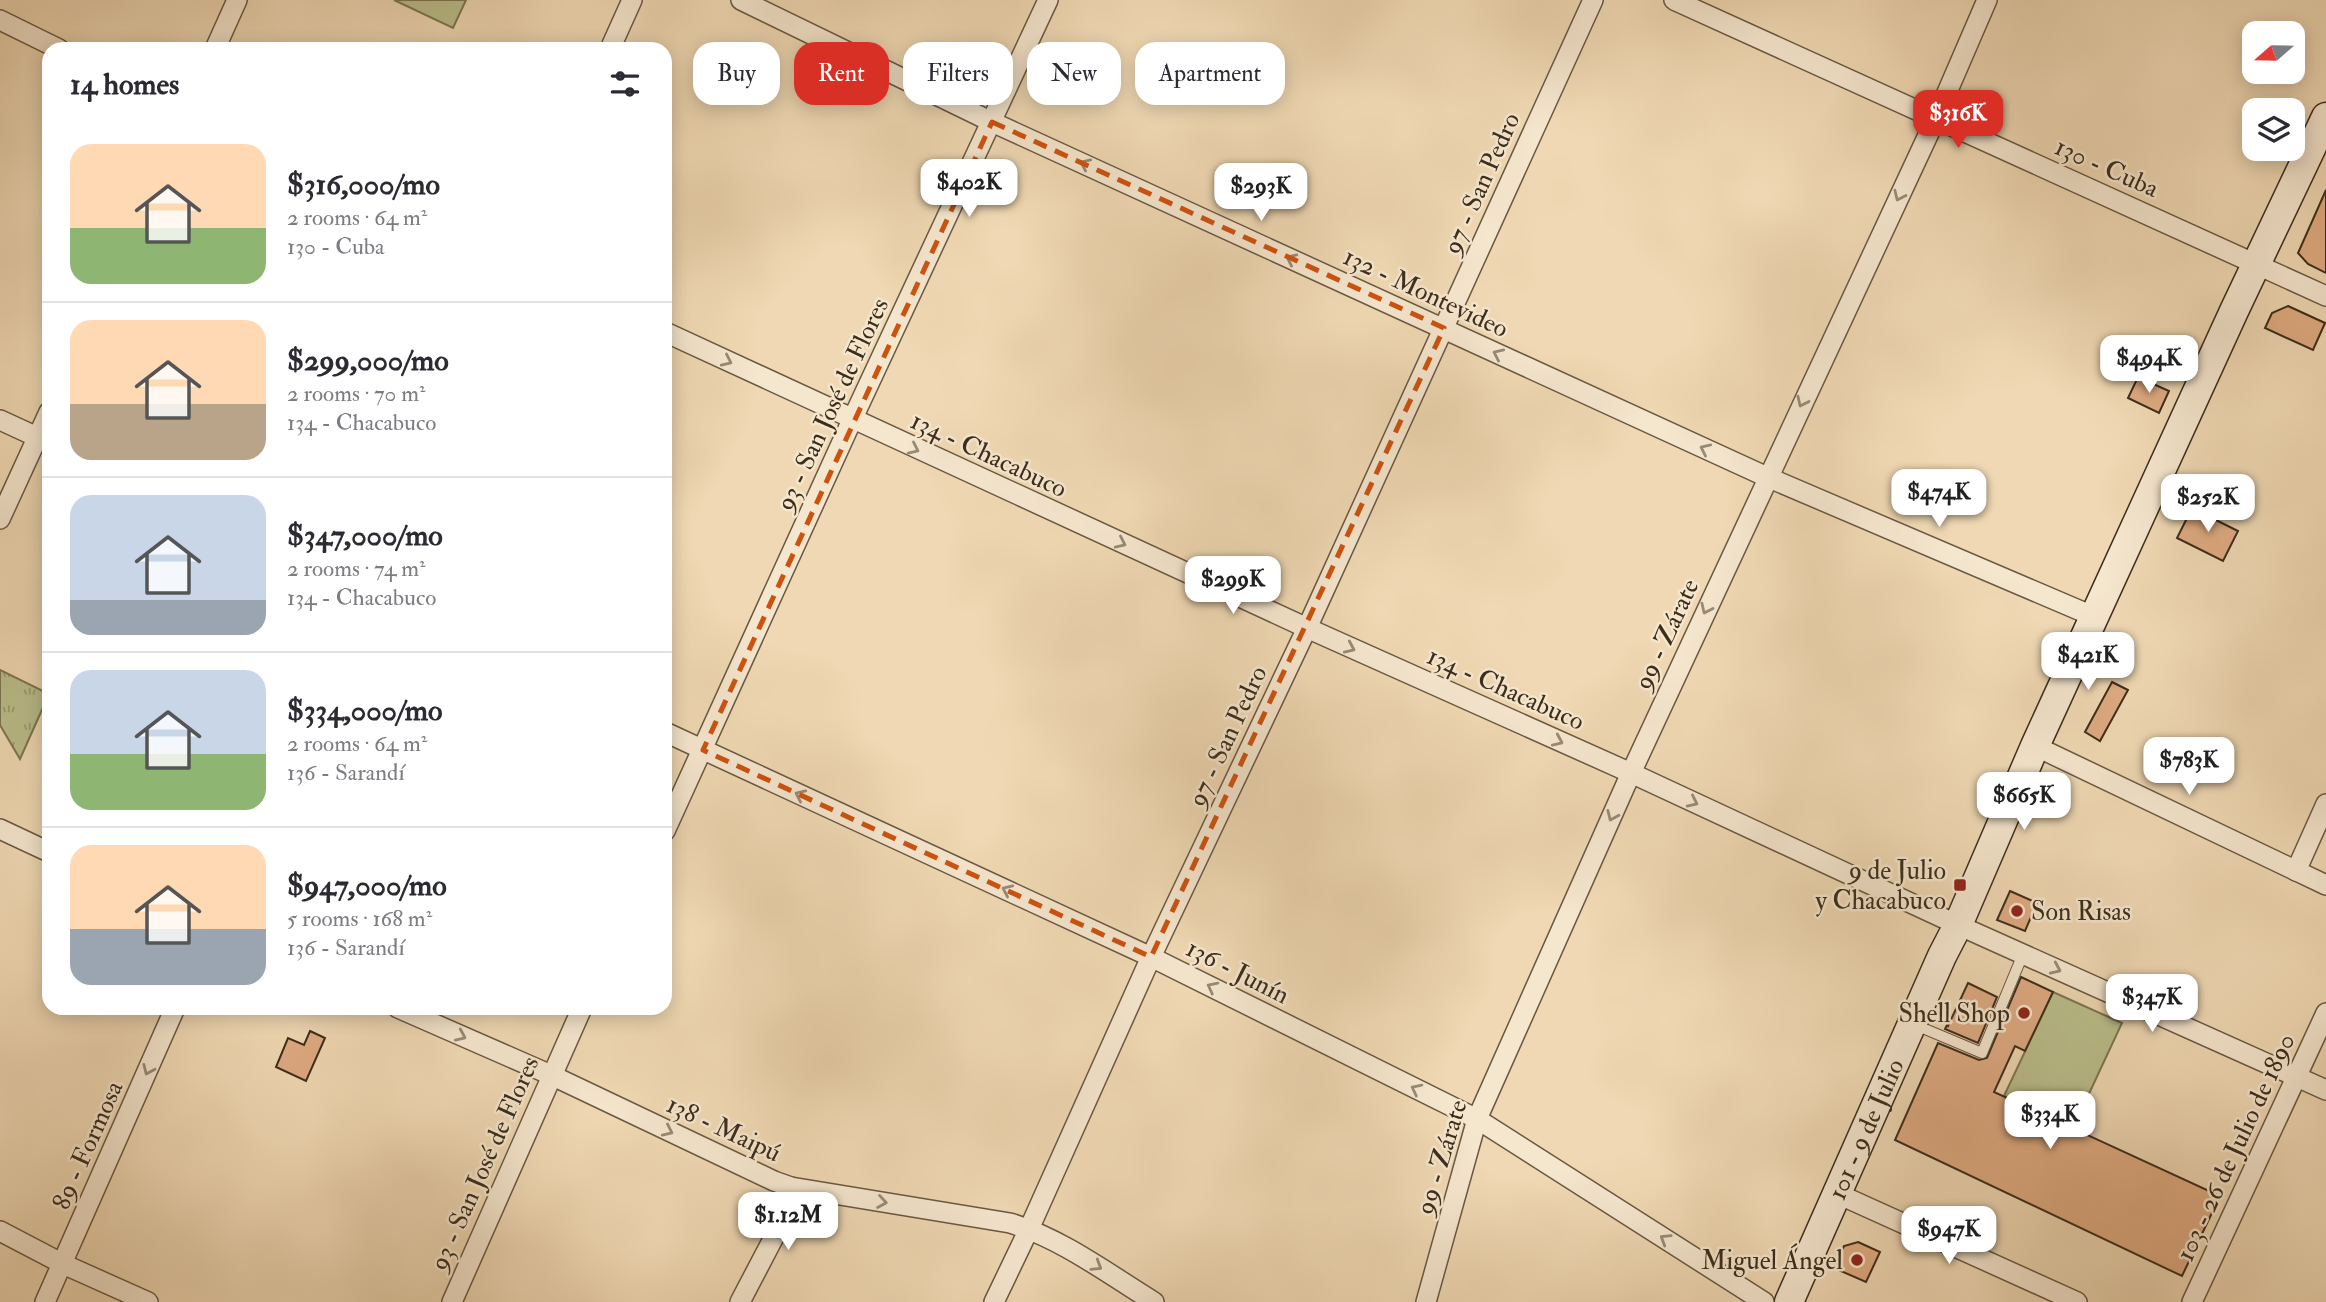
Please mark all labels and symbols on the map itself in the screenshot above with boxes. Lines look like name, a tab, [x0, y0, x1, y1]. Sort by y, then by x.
north arrow	[2242, 21, 2305, 84]
pin: $316K	[1909, 90, 2007, 150]
street label: 97 - San Pedro	[1436, 108, 1527, 261]
street label: 130 - Cuba	[2050, 131, 2164, 205]
one-way arrow	[1079, 158, 1092, 172]
pin: $402K	[920, 160, 1018, 219]
pin: $293K	[1212, 164, 1310, 223]
one-way arrow	[1893, 189, 1907, 202]
street label: 132 - Montevideo	[1338, 241, 1513, 345]
one-way arrow	[1286, 253, 1298, 267]
street label: 93 - San José de Flores	[769, 293, 896, 518]
pin: $494K	[2100, 336, 2198, 395]
one-way arrow	[1493, 348, 1505, 362]
one-way arrow	[720, 353, 732, 367]
one-way arrow	[1796, 395, 1810, 407]
street label: 134 - Chacabuco	[905, 405, 1072, 505]
one-way arrow	[907, 440, 919, 454]
one-way arrow	[1700, 443, 1712, 457]
pin: $474K	[1890, 470, 1988, 529]
pin: $252K	[2159, 475, 2257, 534]
one-way arrow	[1114, 535, 1126, 549]
pin: $299K	[1184, 556, 1282, 616]
street label: 99 - Zárate	[1627, 574, 1706, 697]
one-way arrow	[1700, 602, 1714, 614]
pin: $421K	[2039, 632, 2137, 692]
one-way arrow	[1343, 640, 1356, 654]
street label: 134 - Chacabuco	[1422, 640, 1589, 738]
street label: 97 - San Pedro	[1181, 661, 1274, 814]
one-way arrow	[1551, 733, 1563, 747]
pin: $783K	[2140, 738, 2238, 797]
pin: $665K	[1975, 772, 2073, 832]
one-way arrow	[795, 789, 807, 803]
one-way arrow	[1686, 794, 1698, 808]
one-way arrow	[1606, 809, 1620, 821]
place label: 9 de Julio y Chacabuco	[1816, 855, 1946, 917]
marker: 9 de Julio y Chacabuco	[1952, 877, 1968, 893]
one-way arrow	[1002, 884, 1014, 898]
place label: Son Risas	[2031, 896, 2131, 928]
marker: Son Risas	[2009, 903, 2025, 919]
street label: 136 - Junín	[1181, 932, 1294, 1011]
one-way arrow	[2049, 961, 2062, 975]
pin: $347K	[2103, 974, 2201, 1034]
one-way arrow	[1207, 982, 1219, 996]
place label: Shell Shop	[1898, 998, 2010, 1031]
marker: Shell Shop	[2016, 1005, 2032, 1021]
one-way arrow	[454, 1028, 466, 1042]
street label: 103 - 26 de Julio de 1890	[2169, 1029, 2303, 1266]
street label: 93 - San José de Flores	[423, 1051, 547, 1277]
street label: 101 - 9 de Julio	[1821, 1054, 1912, 1205]
one-way arrow	[142, 1063, 156, 1076]
street label: 89 - Formosa	[45, 1076, 131, 1215]
one-way arrow	[1411, 1083, 1423, 1097]
street label: 138 - Maipú	[661, 1089, 786, 1170]
pin: $334K	[2001, 1092, 2099, 1151]
street label: 99 - Zárate	[1409, 1096, 1475, 1221]
one-way arrow	[660, 1122, 673, 1136]
pin: $1.12M	[731, 1192, 845, 1252]
one-way arrow	[876, 1194, 887, 1209]
pin: $947K	[1900, 1206, 1998, 1266]
one-way arrow	[1660, 1235, 1673, 1247]
place label: Miguel Ángel	[1701, 1243, 1843, 1277]
marker: Miguel Ángel	[1849, 1252, 1865, 1268]
one-way arrow	[1089, 1258, 1102, 1271]

